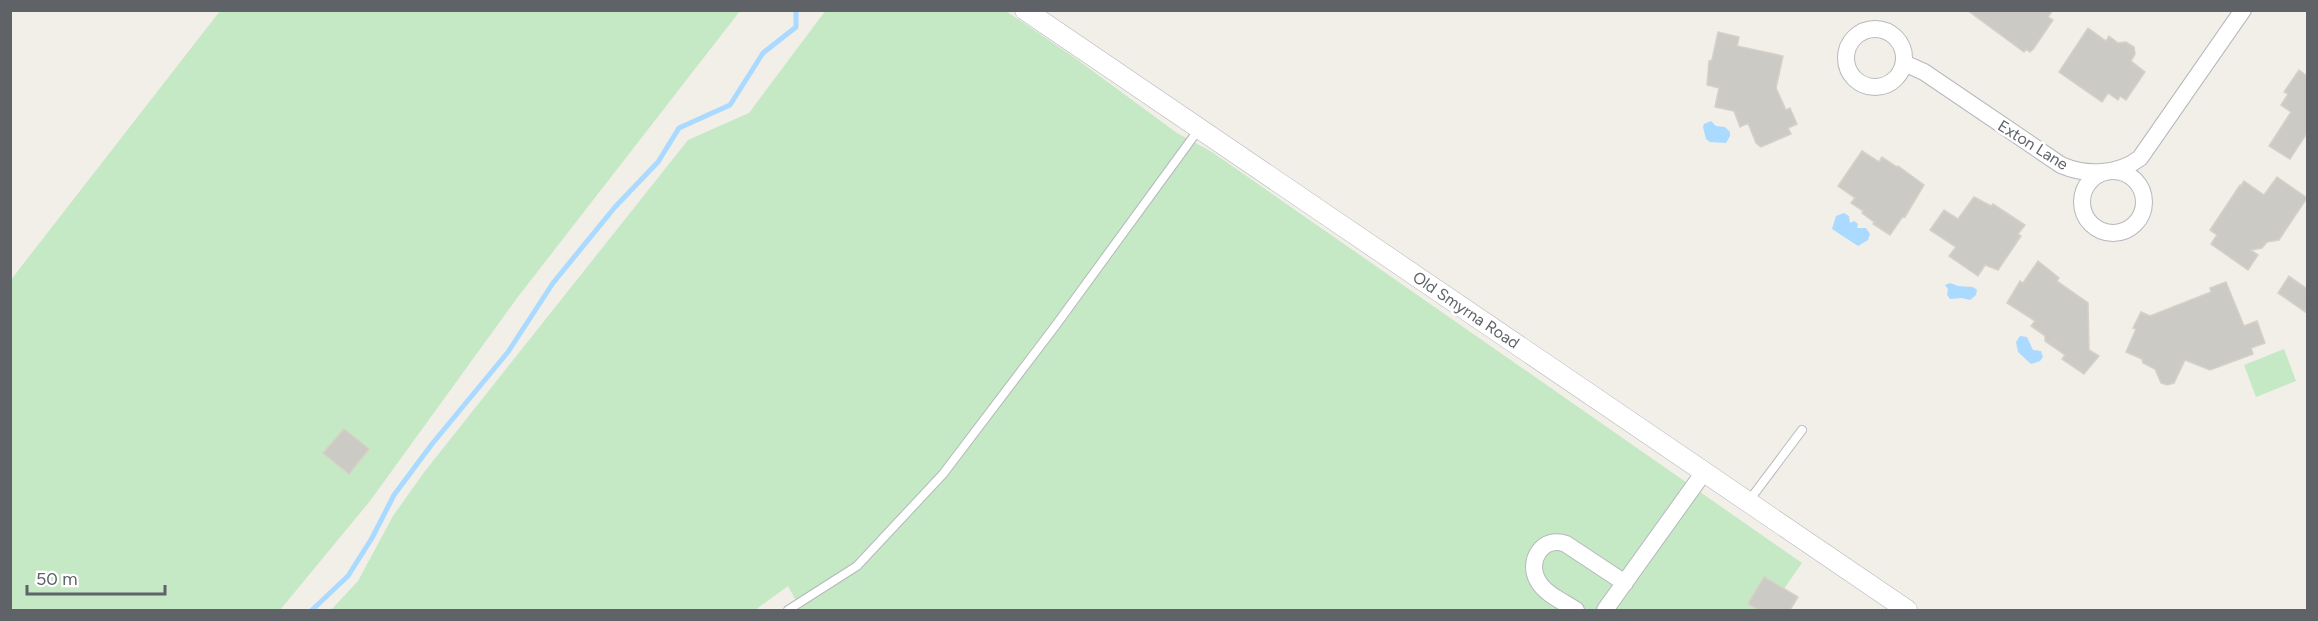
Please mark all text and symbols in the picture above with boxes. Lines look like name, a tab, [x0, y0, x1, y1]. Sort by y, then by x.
street label: Exton Lane	[1994, 116, 2072, 174]
street label: Old Smyrna Road	[1409, 267, 1523, 353]
scale bar	[27, 558, 165, 596]
text: 50 m	[36, 568, 78, 590]

